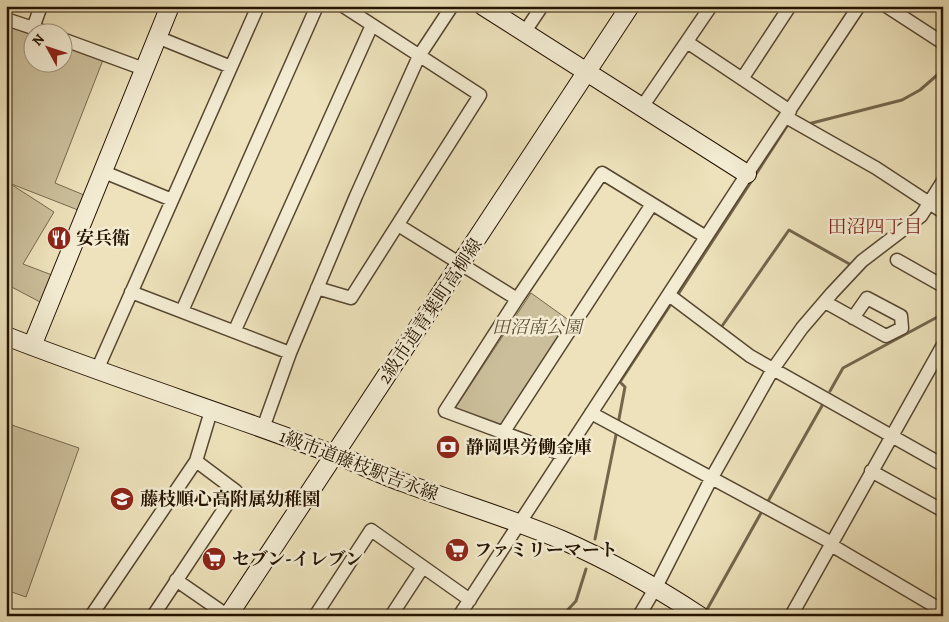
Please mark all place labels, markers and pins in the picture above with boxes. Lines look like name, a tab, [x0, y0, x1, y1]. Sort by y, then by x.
restaurant icon: 安兵衛	[46, 225, 72, 251]
place label: 安兵衛	[76, 226, 130, 250]
bank icon: 静岡県労働金庫	[435, 434, 461, 460]
place label: 静岡県労働金庫	[466, 435, 592, 459]
school or university icon: 藤枝順心高附属幼稚園	[109, 486, 135, 512]
place label: 藤枝順心高附属幼稚園	[140, 487, 320, 511]
supermarket icon: ファミリーマート	[444, 537, 470, 563]
place label: ファミリーマート	[474, 538, 618, 562]
supermarket icon: セブン-イレブン	[201, 546, 227, 572]
place label: セブン-イレブン	[232, 547, 363, 571]

